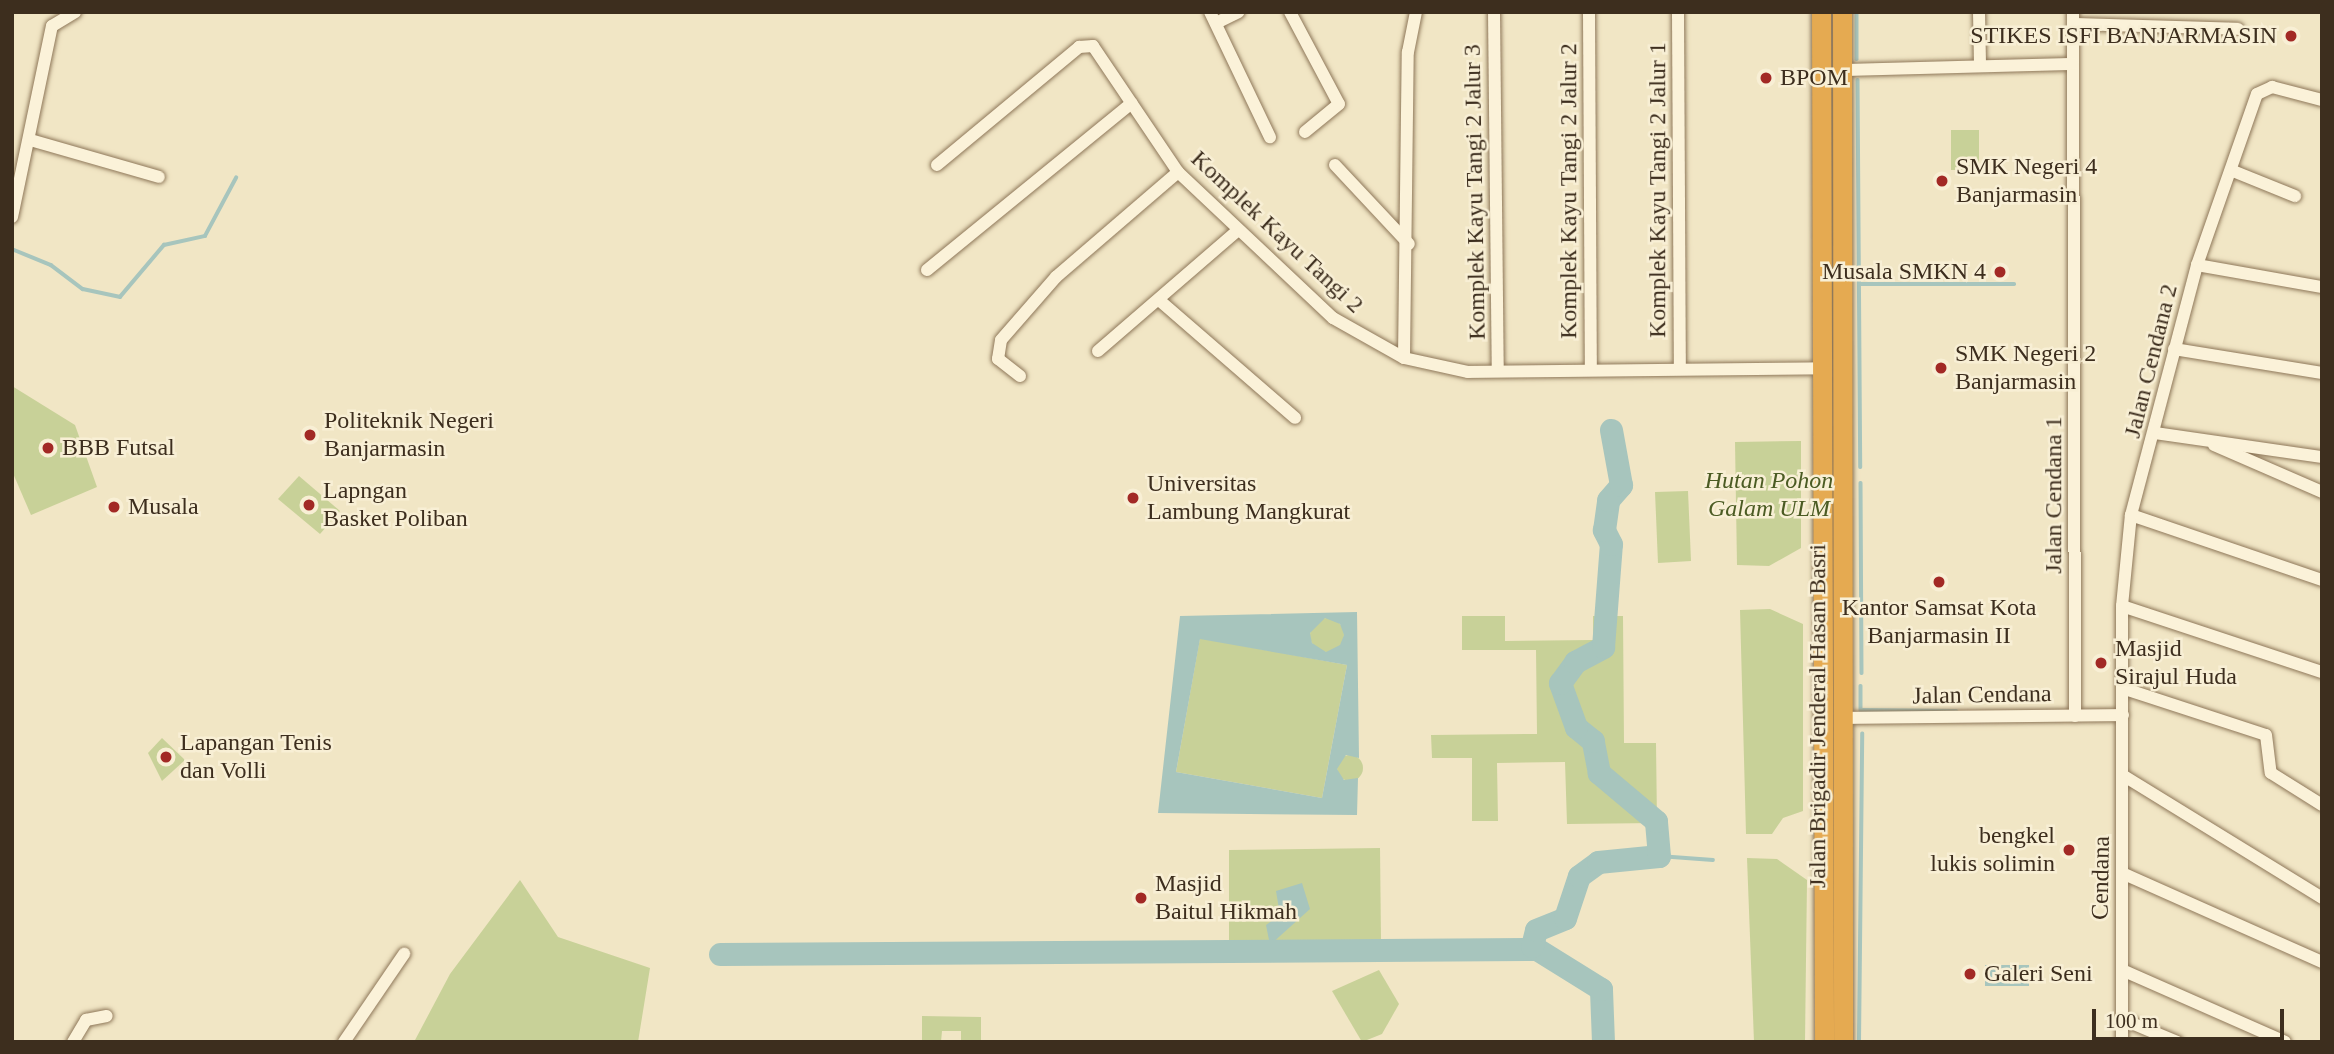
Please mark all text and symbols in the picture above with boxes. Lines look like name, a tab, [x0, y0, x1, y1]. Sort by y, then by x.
place label: STIKES ISFI BANJARMASIN	[1970, 22, 2277, 50]
marker: STIKES ISFI BANJARMASIN	[2283, 28, 2299, 44]
street label: Komplek Kayu Tangi 2 Jalur 1	[1644, 42, 1672, 338]
street label: Komplek Kayu Tangi 2 Jalur 2	[1555, 43, 1583, 339]
street label: Komplek Kayu Tangi 2 Jalur 3	[1458, 44, 1492, 340]
place label: BPOM	[1780, 64, 1848, 92]
marker: BPOM	[1758, 70, 1774, 86]
street label: Komplek Kayu Tangi 2	[1185, 145, 1369, 319]
place label: SMK Negeri 4 Banjarmasin	[1956, 153, 2097, 209]
marker: SMK Negeri 4 Banjarmasin	[1934, 173, 1950, 189]
place label: Musala SMKN 4	[1822, 258, 1986, 286]
marker: Musala SMKN 4	[1992, 264, 2008, 280]
street label: Jalan Cendana 2	[2118, 281, 2184, 441]
place label: SMK Negeri 2 Banjarmasin	[1955, 340, 2096, 396]
marker: SMK Negeri 2 Banjarmasin	[1933, 360, 1949, 376]
place label: Politeknik Negeri Banjarmasin	[324, 407, 494, 463]
street label: Jalan Cendana 1	[2040, 416, 2068, 574]
marker: Politeknik Negeri Banjarmasin	[302, 427, 318, 443]
place label: BBB Futsal	[62, 434, 175, 462]
marker: BBB Futsal	[40, 440, 56, 456]
park label: Hutan Pohon Galam ULM	[1705, 467, 1833, 523]
place label: Universitas Lambung Mangkurat	[1147, 470, 1350, 526]
place label: Lapngan Basket Poliban	[323, 477, 468, 533]
marker: Universitas Lambung Mangkurat	[1125, 490, 1141, 506]
place label: Musala	[128, 493, 199, 521]
marker: Lapngan Basket Poliban	[301, 497, 317, 513]
marker: Musala	[106, 499, 122, 515]
street label: Jalan Brigadir Jenderal Hasan Basri	[1804, 544, 1832, 888]
marker: Kantor Samsat Kota Banjarmasin II	[1931, 574, 1947, 590]
place label: Kantor Samsat Kota Banjarmasin II	[1842, 594, 2036, 650]
place label: Masjid Sirajul Huda	[2115, 635, 2237, 691]
marker: Masjid Sirajul Huda	[2093, 655, 2109, 671]
street label: Jalan Cendana	[1912, 679, 2052, 711]
place label: Lapangan Tenis dan Volli	[180, 729, 332, 785]
marker: Lapangan Tenis dan Volli	[158, 749, 174, 765]
place label: bengkel lukis solimin	[1930, 822, 2055, 878]
street label: Cendana	[2086, 836, 2116, 920]
marker: bengkel lukis solimin	[2061, 842, 2077, 858]
place label: Masjid Baitul Hikmah	[1155, 870, 1297, 926]
marker: Masjid Baitul Hikmah	[1133, 890, 1149, 906]
place label: Galeri Seni	[1984, 960, 2093, 988]
marker: Galeri Seni	[1962, 966, 1978, 982]
scale bar	[2096, 995, 2288, 1038]
text: 100 m	[2105, 1009, 2158, 1033]

